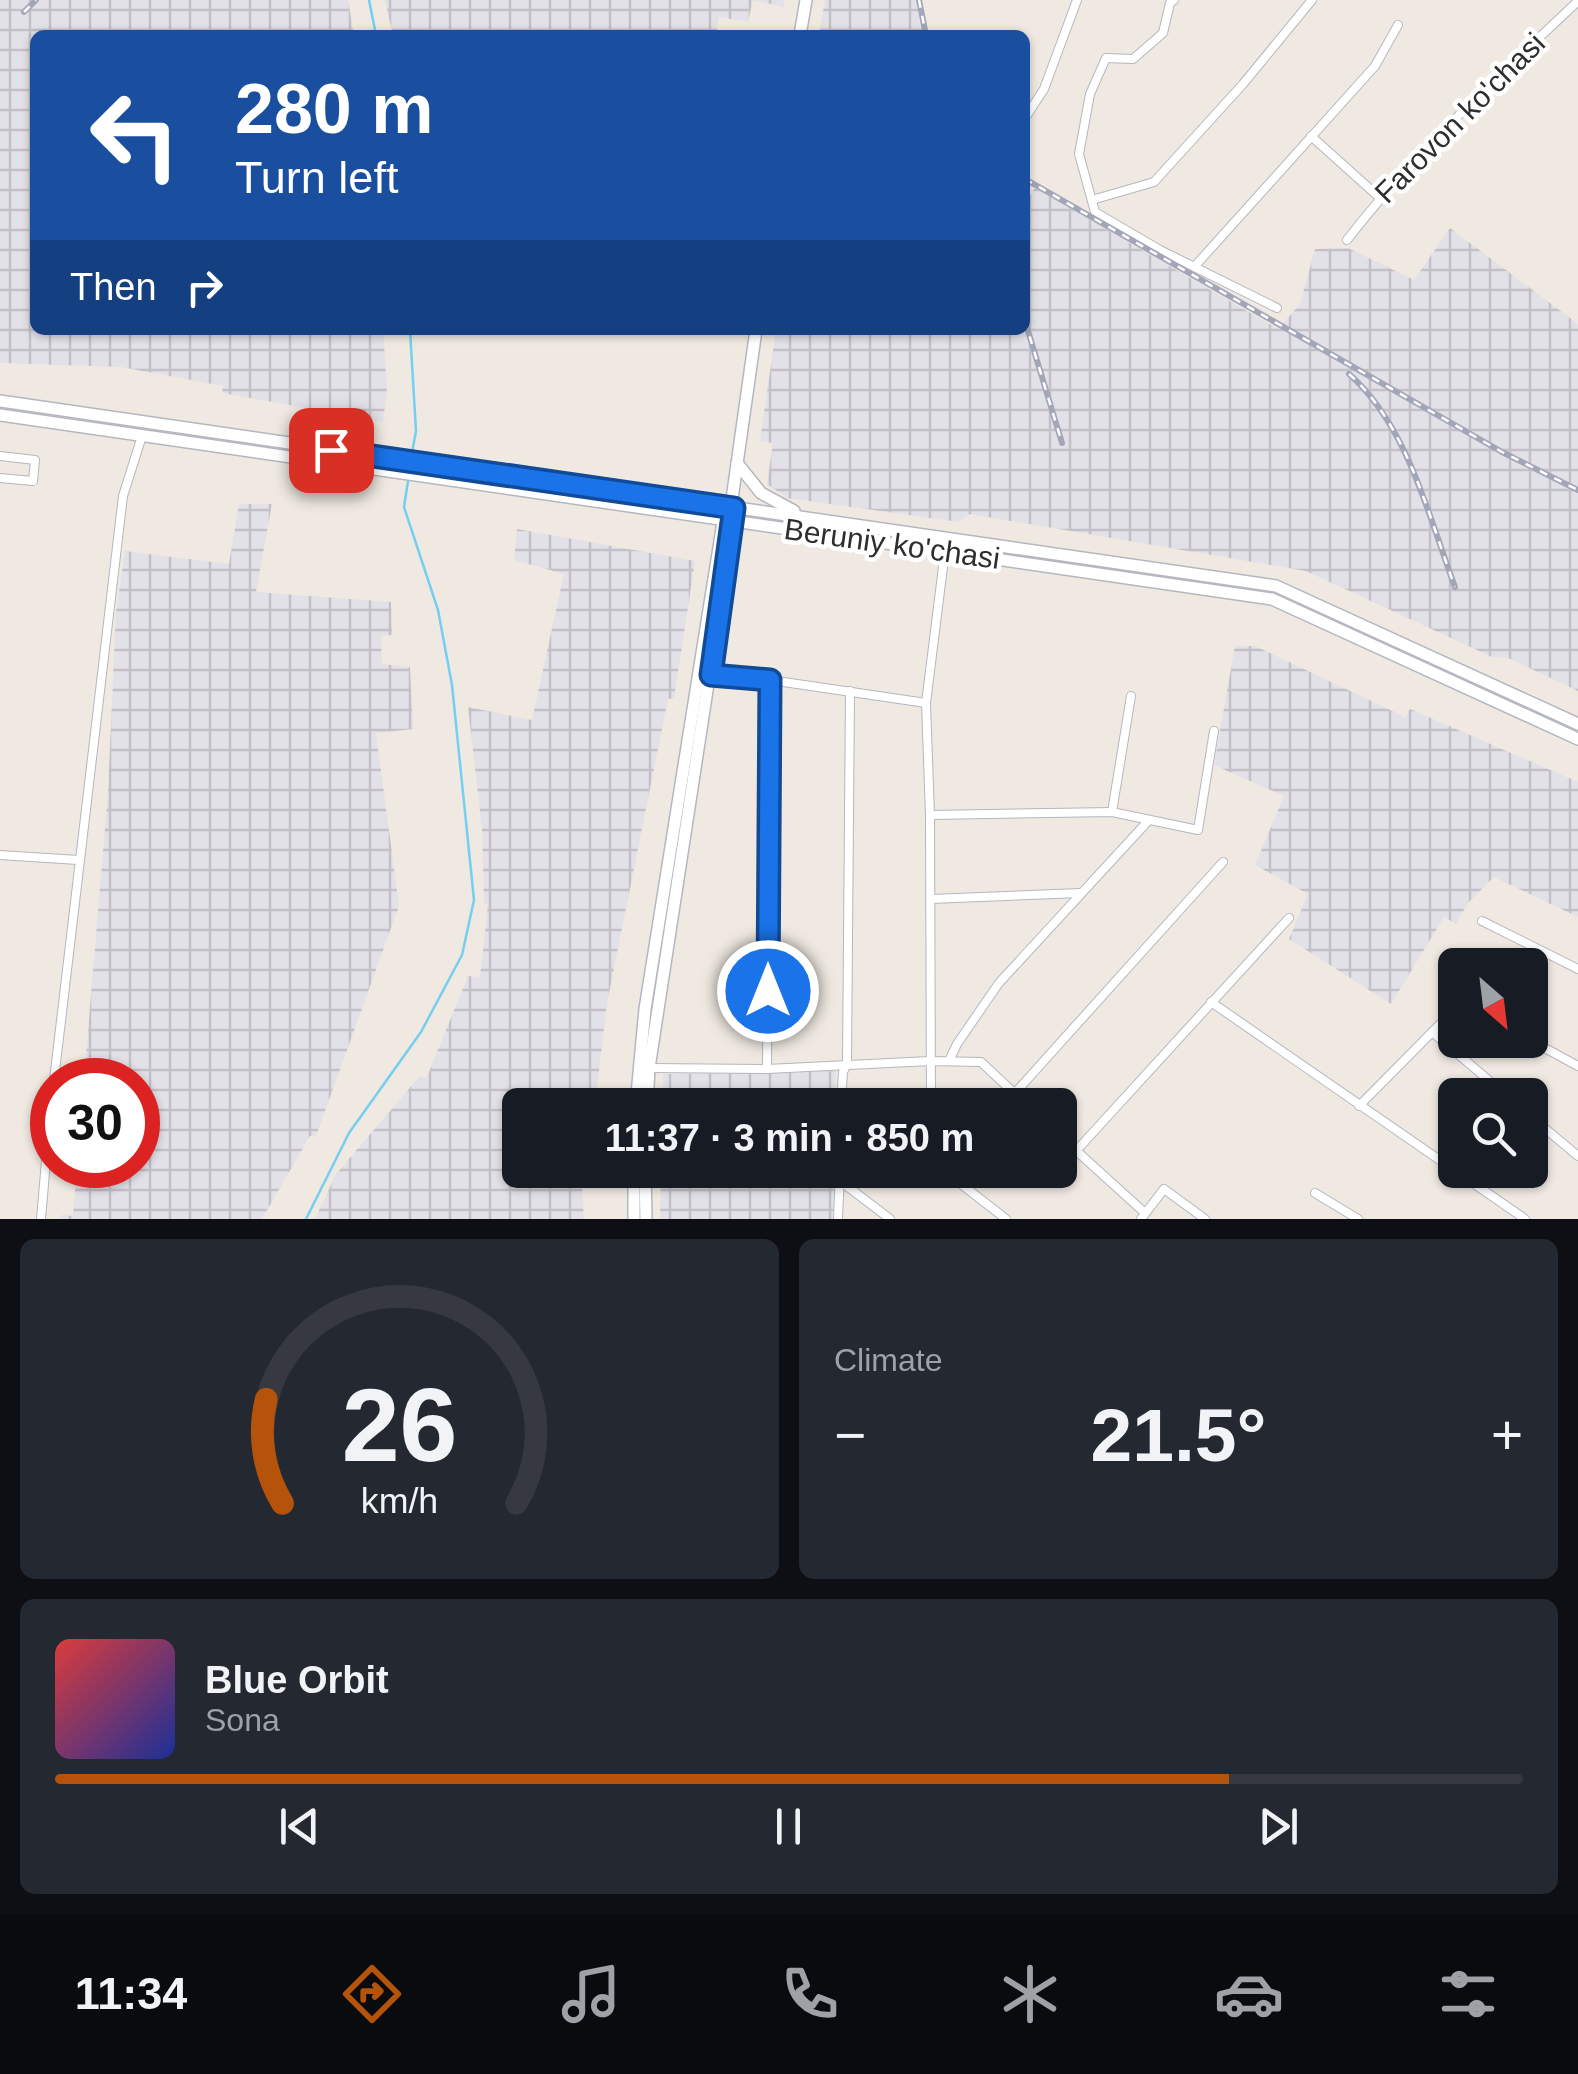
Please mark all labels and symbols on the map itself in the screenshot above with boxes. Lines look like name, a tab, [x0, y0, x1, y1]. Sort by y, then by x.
street label: Farovon ko'chasi	[1368, 26, 1551, 209]
pin	[289, 408, 374, 493]
street label: Beruniy ko'chasi	[782, 512, 1002, 575]
position arrow	[716, 939, 820, 1043]
north arrow	[1438, 948, 1548, 1058]
speed limit sign: 30	[30, 1058, 160, 1188]

